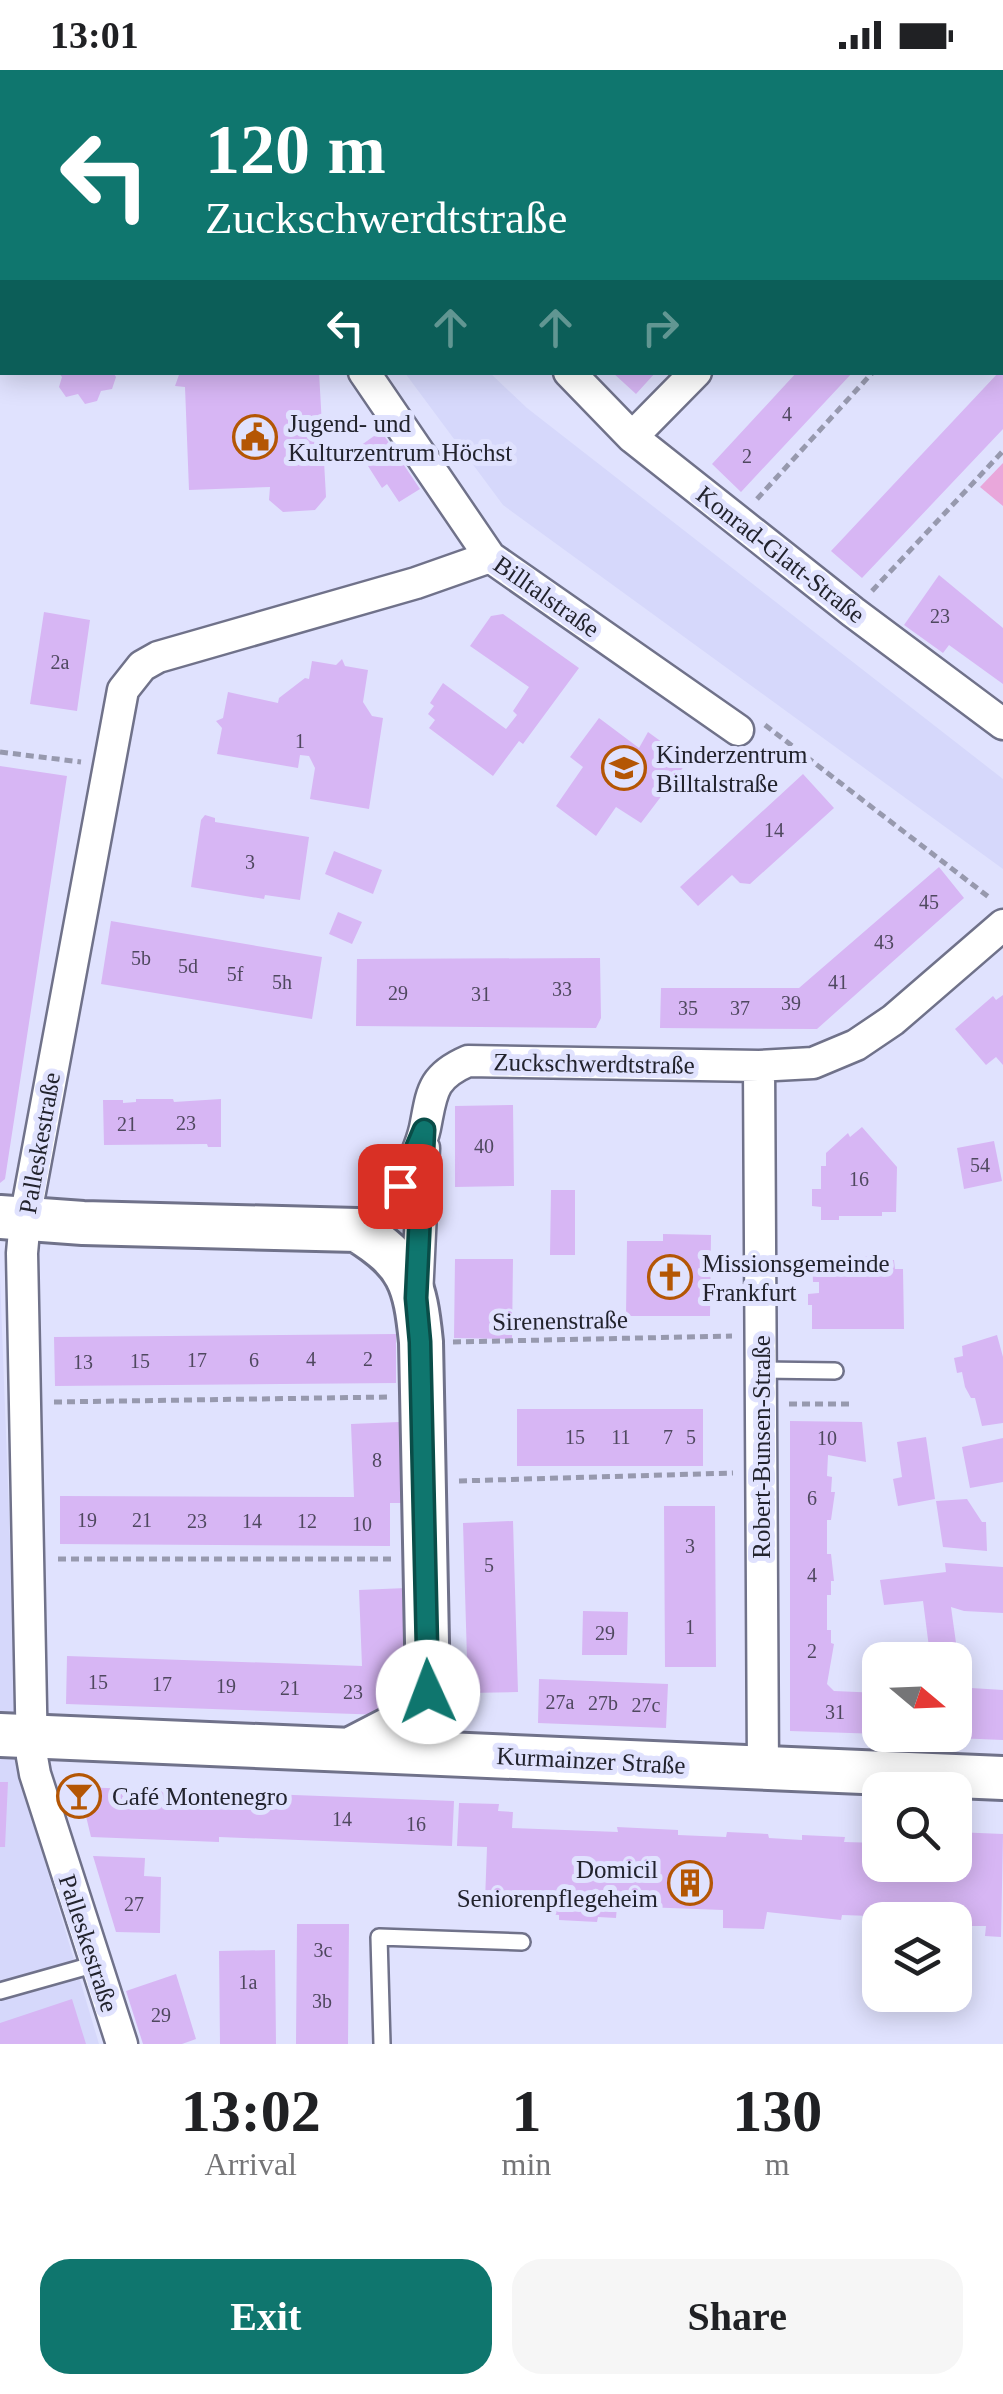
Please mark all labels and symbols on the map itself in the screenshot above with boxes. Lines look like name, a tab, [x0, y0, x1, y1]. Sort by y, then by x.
house number: 4	[782, 403, 792, 425]
place label: Jugend- und Kulturzentrum Höchst	[288, 410, 512, 466]
public building icon: Jugend- und Kulturzentrum Höchst	[232, 414, 278, 460]
house number: 2	[742, 445, 752, 467]
street label: Konrad-Glatt-Straße	[691, 481, 870, 628]
street label: Billtalstraße	[489, 550, 605, 643]
house number: 23	[930, 605, 950, 627]
house number: 2a	[51, 651, 70, 673]
house number: 1	[295, 730, 305, 752]
place label: Kinderzentrum Billtalstraße	[656, 741, 808, 797]
school or university icon: Kinderzentrum Billtalstraße	[601, 745, 647, 791]
house number: 14	[764, 819, 784, 841]
house number: 3	[245, 851, 255, 873]
house number: 45	[919, 891, 939, 913]
house number: 43	[874, 931, 894, 953]
house number: 5b	[131, 947, 151, 969]
house number: 5d	[178, 955, 198, 977]
house number: 5f	[227, 963, 244, 985]
house number: 5h	[272, 971, 292, 993]
house number: 41	[828, 971, 848, 993]
house number: 33	[552, 978, 572, 1000]
house number: 29	[388, 982, 408, 1004]
house number: 31	[471, 983, 491, 1005]
house number: 39	[781, 992, 801, 1014]
house number: 35	[678, 997, 698, 1019]
house number: 37	[730, 997, 750, 1019]
street label: Zuckschwerdtstraße	[493, 1048, 695, 1079]
street label: Palleskestraße	[14, 1070, 65, 1216]
house number: 23	[176, 1112, 196, 1134]
house number: 21	[117, 1113, 137, 1135]
house number: 40	[474, 1135, 494, 1157]
pin	[358, 1144, 443, 1229]
house number: 54	[970, 1154, 990, 1176]
house number: 16	[849, 1168, 869, 1190]
place label: Missionsgemeinde Frankfurt	[702, 1250, 890, 1306]
church icon: Missionsgemeinde Frankfurt	[647, 1254, 693, 1300]
street label: Sirenenstraße	[492, 1306, 628, 1335]
street label: Robert-Bunsen-Straße	[748, 1335, 775, 1559]
house number: 4	[306, 1348, 316, 1370]
house number: 2	[363, 1348, 373, 1370]
house number: 17	[187, 1349, 207, 1371]
house number: 6	[249, 1349, 259, 1371]
house number: 15	[130, 1350, 150, 1372]
house number: 13	[73, 1351, 93, 1373]
house number: 15	[565, 1426, 585, 1448]
house number: 11	[611, 1426, 631, 1448]
house number: 7	[663, 1426, 673, 1448]
house number: 5	[686, 1426, 696, 1448]
house number: 10	[817, 1427, 837, 1449]
house number: 8	[372, 1449, 382, 1471]
house number: 6	[807, 1487, 817, 1509]
house number: 19	[77, 1509, 97, 1531]
house number: 21	[132, 1509, 152, 1531]
house number: 23	[187, 1510, 207, 1532]
house number: 14	[242, 1510, 262, 1532]
house number: 12	[297, 1510, 317, 1532]
house number: 10	[352, 1513, 372, 1535]
house number: 3	[685, 1535, 695, 1557]
house number: 5	[484, 1554, 494, 1576]
house number: 4	[807, 1564, 817, 1586]
house number: 1	[685, 1616, 695, 1638]
house number: 29	[595, 1622, 615, 1644]
position arrow	[376, 1640, 480, 1744]
house number: 2	[807, 1640, 817, 1662]
north arrow	[862, 1642, 972, 1752]
house number: 15	[88, 1671, 108, 1693]
house number: 17	[152, 1673, 172, 1695]
house number: 19	[216, 1675, 236, 1697]
house number: 21	[280, 1677, 300, 1699]
house number: 23	[343, 1681, 363, 1703]
house number: 27a	[546, 1691, 575, 1713]
house number: 27b	[588, 1692, 618, 1714]
house number: 27c	[632, 1694, 661, 1716]
house number: 31	[825, 1701, 845, 1723]
street label: Kurmainzer Straße	[496, 1742, 686, 1779]
bar icon: Café Montenegro	[56, 1773, 102, 1819]
place label: Café Montenegro	[112, 1783, 288, 1810]
house number: 14	[332, 1808, 352, 1830]
house number: 16	[406, 1813, 426, 1835]
place label: Domicil Seniorenpflegeheim	[457, 1856, 659, 1912]
building icon: Domicil Seniorenpflegeheim	[667, 1860, 713, 1906]
street label: Palleskestraße	[54, 1871, 123, 2015]
house number: 27	[124, 1893, 144, 1915]
house number: 3c	[314, 1939, 333, 1961]
house number: 1a	[239, 1971, 258, 1993]
house number: 3b	[312, 1990, 332, 2012]
house number: 29	[151, 2004, 171, 2026]

